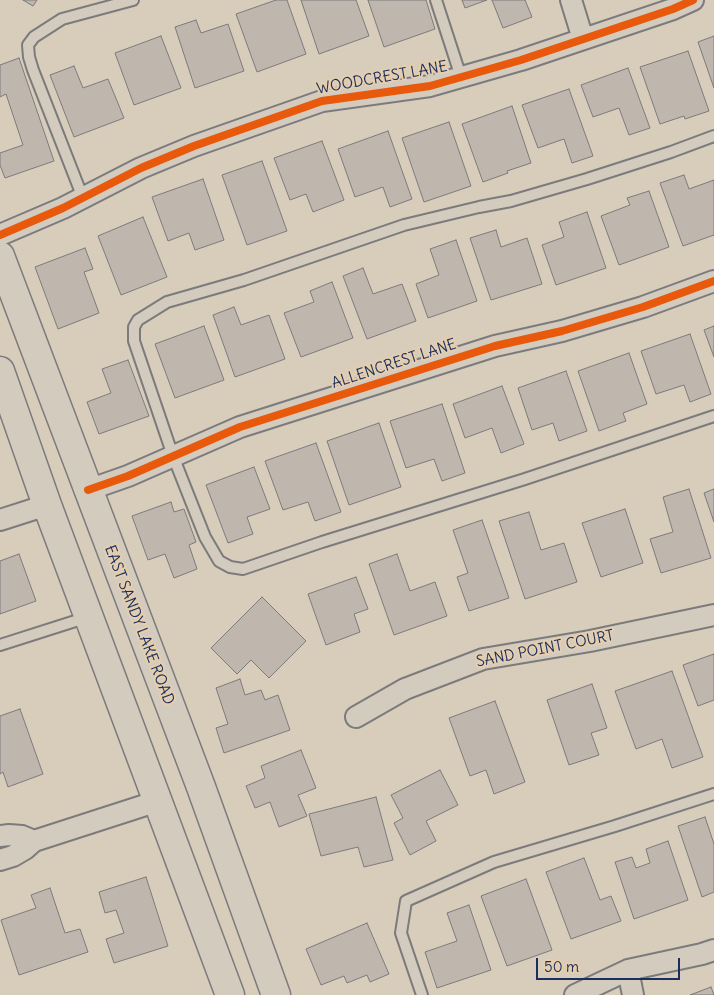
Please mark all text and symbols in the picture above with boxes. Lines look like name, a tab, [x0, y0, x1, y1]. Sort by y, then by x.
street label: WOODCREST LANE	[315, 58, 449, 98]
street label: ALLENCREST LANE	[329, 335, 459, 393]
street label: EAST SANDY LAKE ROAD	[100, 543, 178, 707]
street label: SAND POINT COURT	[475, 627, 615, 671]
scale bar	[539, 948, 683, 980]
text: 50 m	[544, 957, 579, 976]

